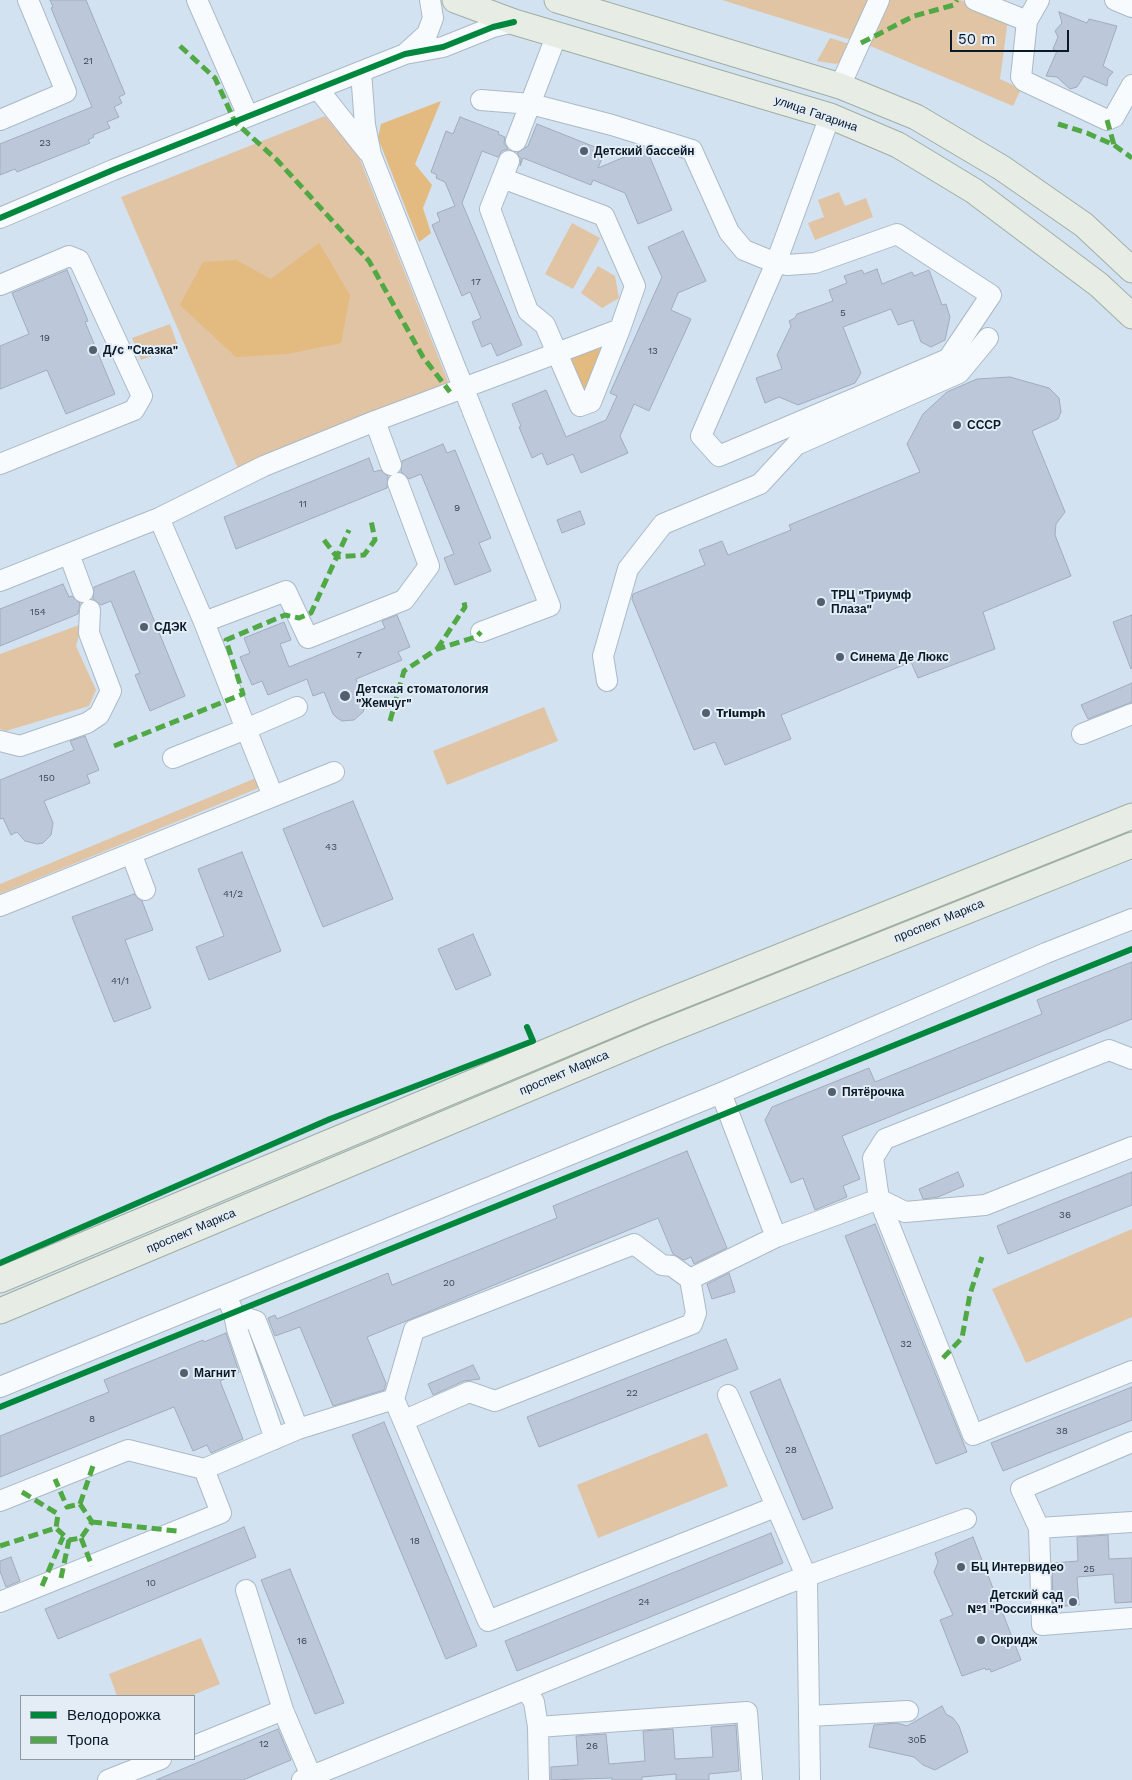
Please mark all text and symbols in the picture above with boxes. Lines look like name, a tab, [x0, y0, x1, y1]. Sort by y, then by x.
scale bar	[952, 20, 1071, 52]
text: 50 m	[958, 30, 995, 48]
house number: 21	[83, 55, 93, 67]
street label: улица Гагарина	[773, 93, 859, 135]
house number: 23	[39, 137, 51, 149]
place label: Детский бассейн	[594, 144, 695, 158]
marker: Детский бассейн	[578, 145, 590, 157]
house number: 17	[471, 276, 481, 288]
house number: 5	[840, 307, 846, 319]
house number: 19	[40, 332, 50, 344]
place label: Д/с "Сказка"	[103, 343, 178, 357]
marker: Д/с "Сказка"	[87, 344, 99, 356]
house number: 13	[648, 345, 658, 357]
place label: СССР	[967, 418, 1001, 432]
marker: СССР	[951, 419, 963, 431]
house number: 11	[299, 498, 307, 510]
house number: 9	[454, 502, 460, 514]
place label: ТРЦ "Триумф Плаза"	[831, 588, 911, 616]
marker: ТРЦ "Триумф Плаза"	[815, 596, 827, 608]
house number: 154	[30, 606, 46, 618]
place label: СДЭК	[154, 620, 187, 634]
marker: СДЭК	[138, 621, 150, 633]
house number: 7	[356, 649, 362, 661]
place label: Синема Де Люкс	[850, 650, 949, 664]
marker: Синема Де Люкс	[834, 651, 846, 663]
place label: Детская стоматология "Жемчуг"	[356, 682, 489, 710]
marker: Детская стоматология "Жемчуг"	[338, 689, 352, 703]
place label: Triumph	[716, 706, 765, 720]
marker: Triumph	[700, 707, 712, 719]
house number: 150	[39, 772, 55, 784]
house number: 43	[325, 841, 337, 853]
house number: 41/2	[223, 888, 243, 900]
street label: проспект Маркса	[892, 896, 986, 946]
house number: 41/1	[111, 975, 129, 987]
street label: проспект Маркса	[517, 1048, 611, 1098]
place label: Пятёрочка	[842, 1085, 904, 1099]
marker: Пятёрочка	[826, 1086, 838, 1098]
street label: проспект Маркса	[144, 1206, 238, 1256]
house number: 36	[1059, 1209, 1071, 1221]
house number: 20	[443, 1277, 455, 1289]
house number: 32	[900, 1338, 912, 1350]
place label: Магнит	[194, 1366, 236, 1380]
marker: Магнит	[178, 1367, 190, 1379]
house number: 22	[626, 1387, 638, 1399]
house number: 8	[89, 1413, 95, 1425]
house number: 38	[1056, 1425, 1068, 1437]
house number: 28	[785, 1444, 797, 1456]
house number: 18	[410, 1535, 420, 1547]
place label: БЦ Интервидео	[971, 1560, 1064, 1574]
marker: БЦ Интервидео	[955, 1561, 967, 1573]
house number: 25	[1083, 1563, 1095, 1575]
house number: 10	[146, 1577, 156, 1589]
place label: Детский сад №1 "Россиянка"	[967, 1588, 1063, 1616]
house number: 24	[638, 1596, 650, 1608]
marker: Детский сад №1 "Россиянка"	[1067, 1596, 1079, 1608]
place label: Окридж	[991, 1633, 1037, 1647]
marker: Окридж	[975, 1634, 987, 1646]
house number: 16	[297, 1635, 307, 1647]
legend	[20, 1695, 195, 1760]
text: Велодорожка	[67, 1706, 161, 1724]
text: Тропа	[67, 1731, 108, 1749]
house number: 30Б	[908, 1734, 926, 1746]
house number: 12	[259, 1738, 269, 1750]
house number: 26	[586, 1740, 598, 1752]

